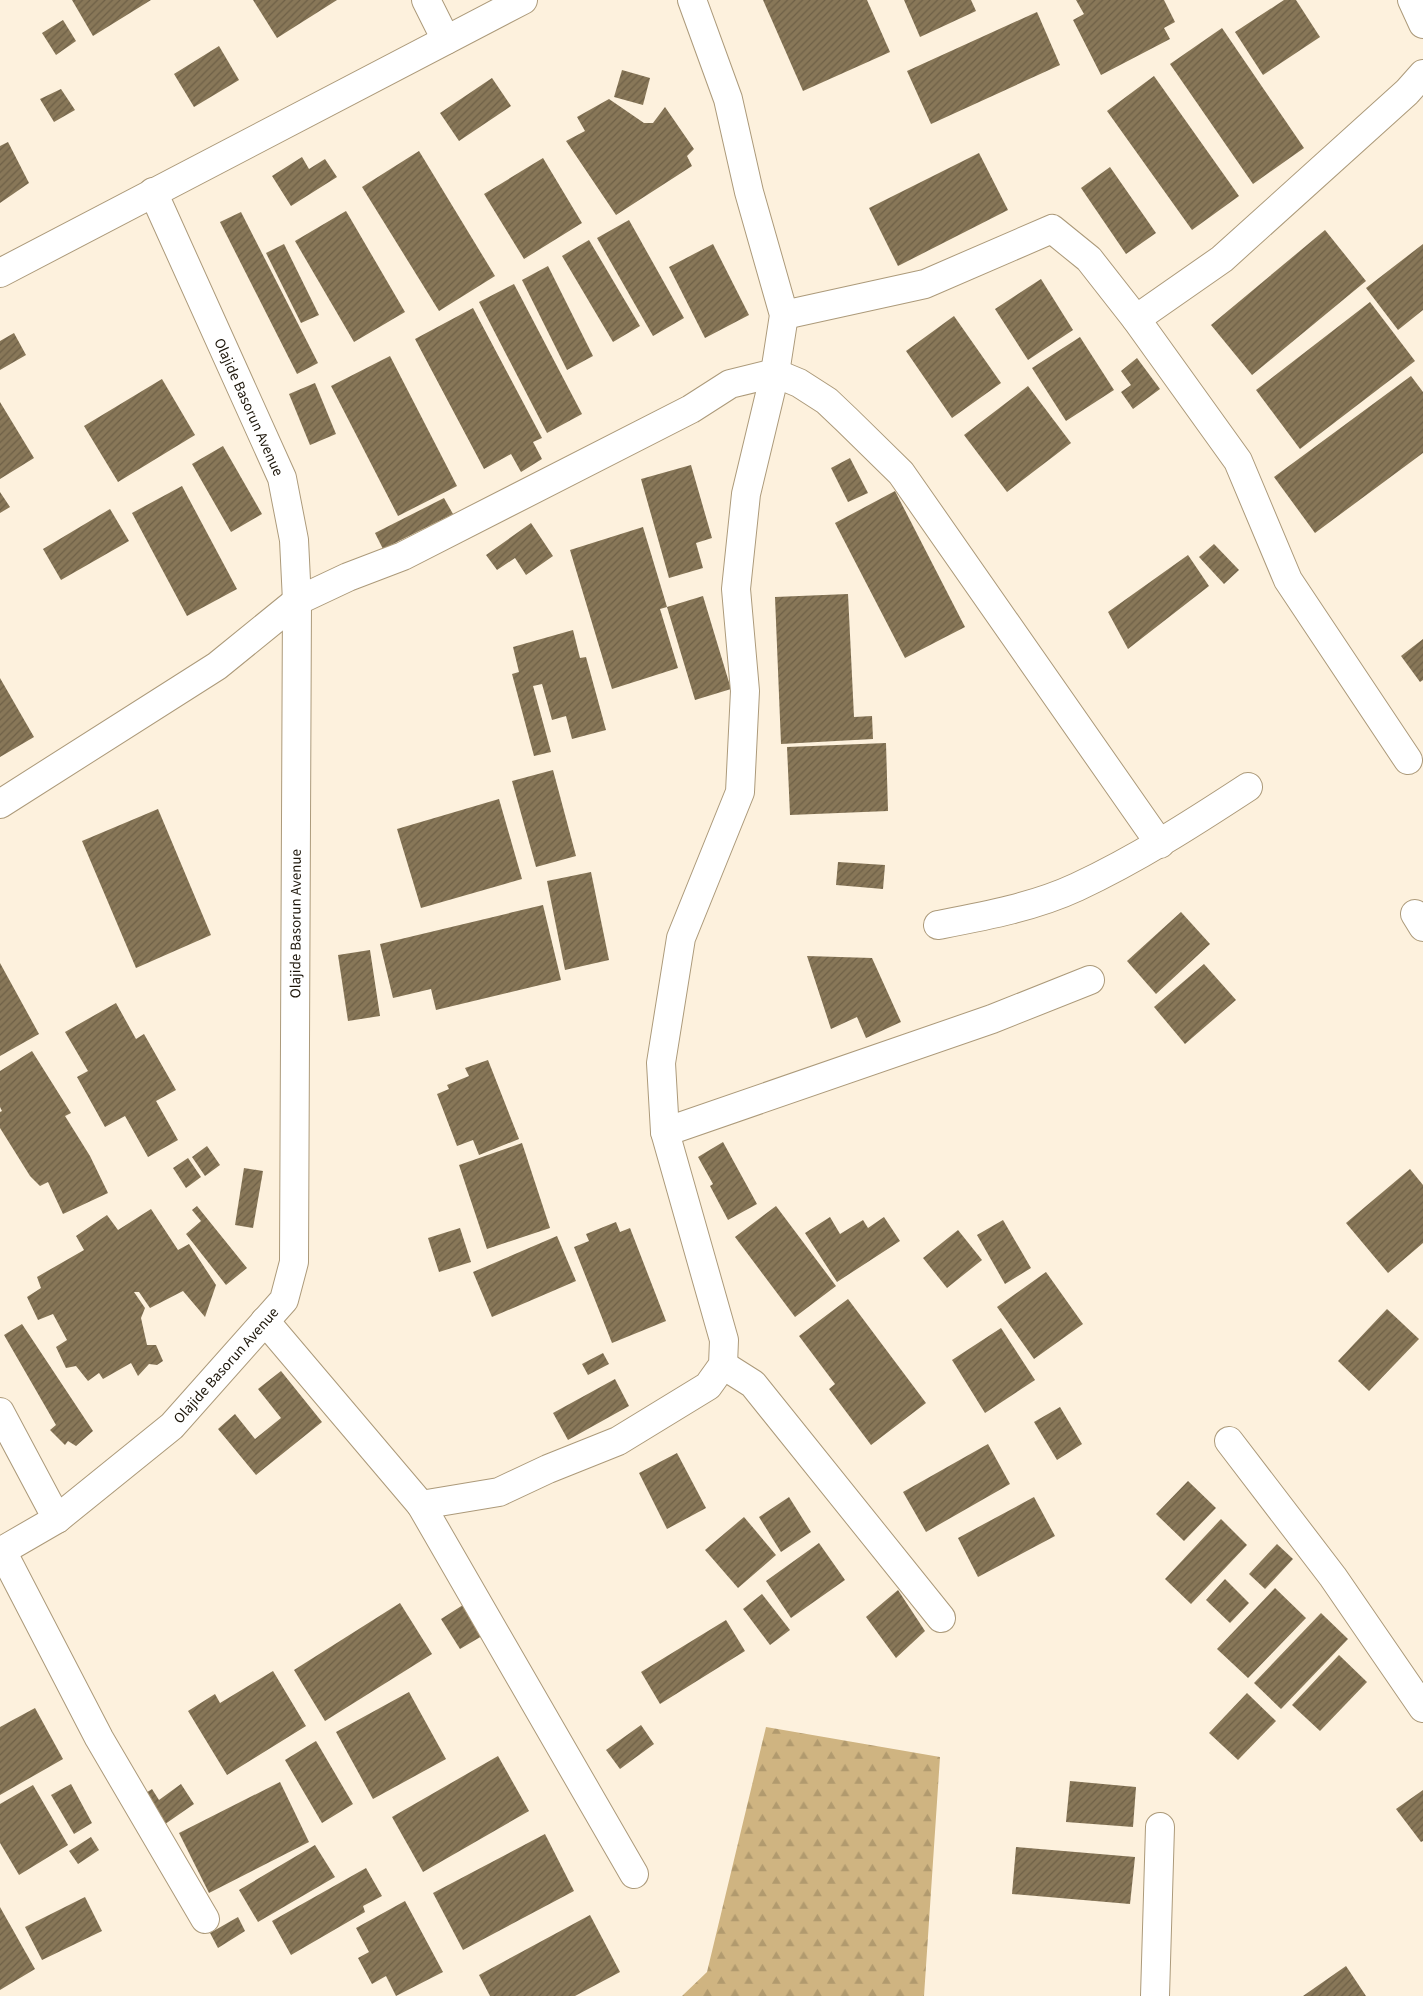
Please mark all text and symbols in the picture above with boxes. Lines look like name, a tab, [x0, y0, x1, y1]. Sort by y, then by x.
street label: Olajide Basorun Avenue	[209, 335, 288, 480]
street label: Olajide Basorun Avenue	[285, 849, 307, 998]
street label: Olajide Basorun Avenue	[169, 1303, 284, 1428]

